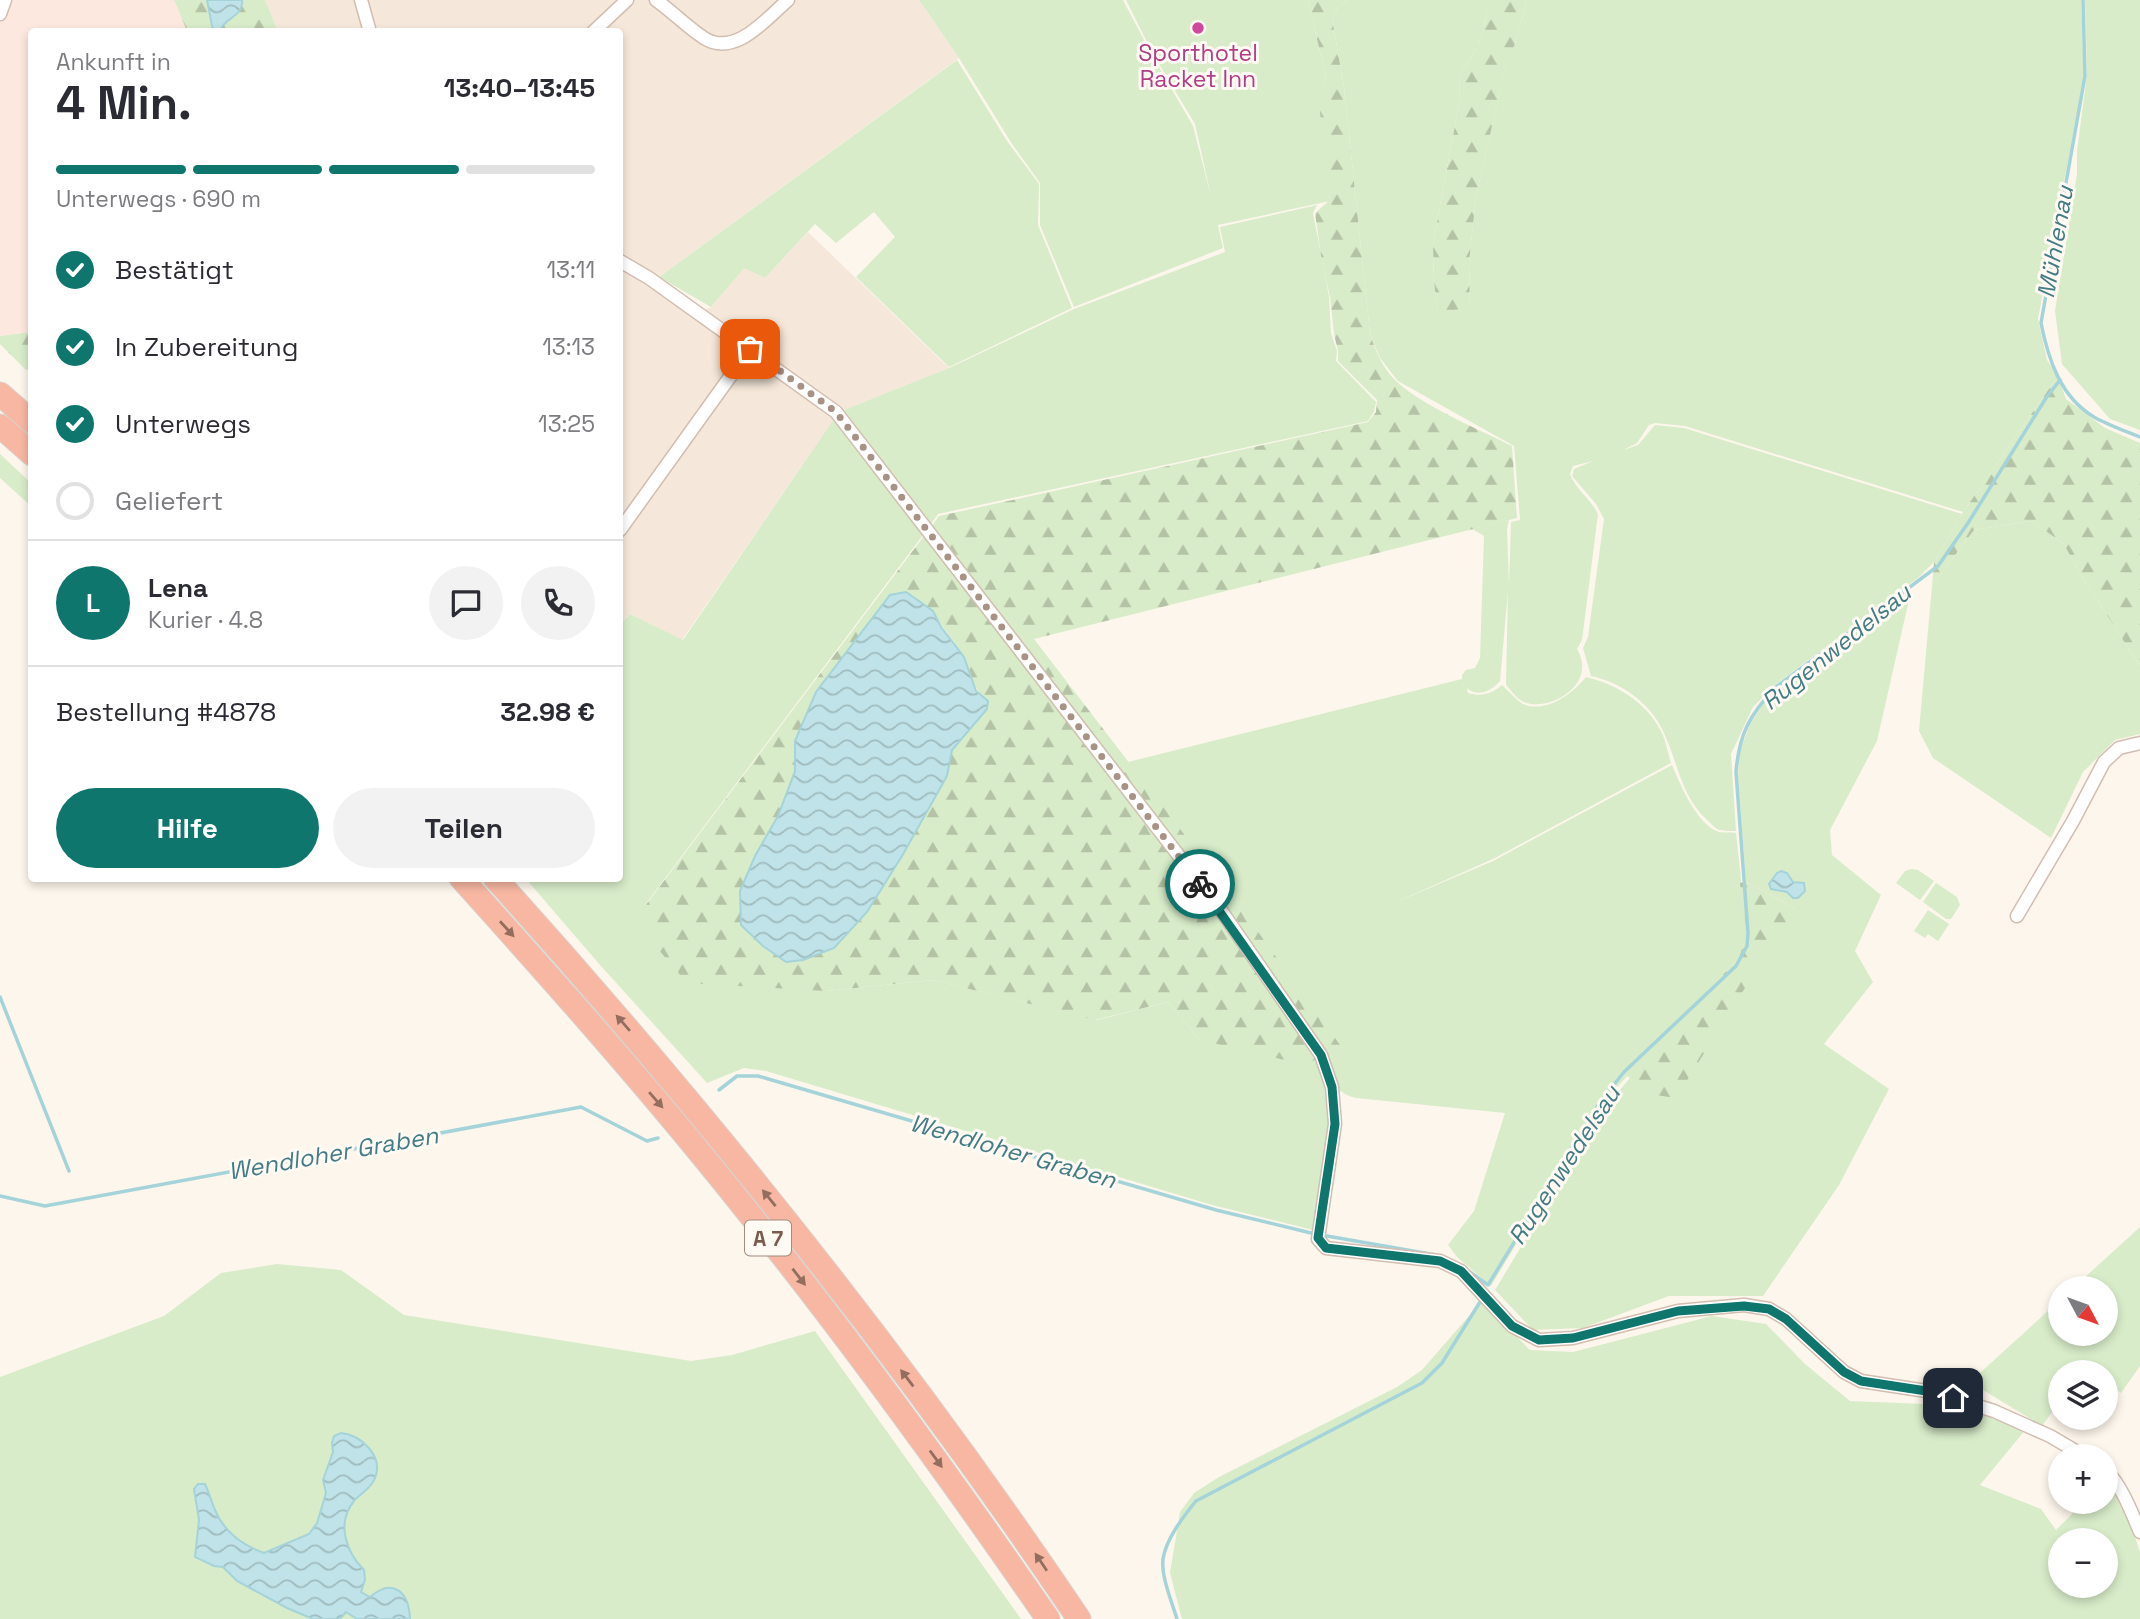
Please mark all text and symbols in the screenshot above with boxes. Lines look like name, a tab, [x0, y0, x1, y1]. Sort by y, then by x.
marker: Sporthotel Racket Inn	[1190, 20, 1206, 36]
place label: Sporthotel Racket Inn	[1138, 38, 1258, 94]
text: Ankunft in	[56, 47, 171, 77]
text: 13:40–13:45	[444, 71, 595, 105]
text: 4 Min.	[56, 74, 192, 132]
water label: Mühlenau	[2030, 182, 2080, 300]
text: Unterwegs · 690 m	[56, 184, 261, 214]
icon: check	[56, 251, 94, 289]
text: Bestätigt	[115, 253, 234, 287]
text: 13:11	[546, 255, 595, 285]
pin	[720, 319, 780, 379]
icon: check	[56, 328, 94, 366]
text: In Zubereitung	[115, 330, 299, 364]
icon: bag	[731, 330, 769, 368]
text: 13:13	[542, 332, 595, 362]
icon: check	[56, 405, 94, 443]
text: Unterwegs	[115, 407, 251, 441]
text: 13:25	[538, 409, 595, 439]
text: Geliefert	[115, 484, 223, 518]
button: chat	[429, 566, 503, 640]
button: phone	[521, 566, 595, 640]
text: Lena	[148, 571, 208, 605]
water label: Rugenwedelsau	[1755, 576, 1918, 717]
text: L	[86, 586, 100, 620]
text: Kurier · 4.8	[148, 605, 263, 635]
text: Bestellung #4878	[56, 695, 276, 729]
text: 32.98 €	[500, 695, 595, 729]
button: Hilfe	[56, 788, 319, 868]
button: Teilen	[333, 788, 595, 868]
courier	[1165, 849, 1235, 919]
icon: bike	[1181, 865, 1219, 903]
one-way arrow	[498, 920, 514, 937]
one-way arrow	[616, 1014, 631, 1031]
water label: Rugenwedelsau	[1501, 1079, 1628, 1250]
one-way arrow	[648, 1092, 663, 1109]
water label: Wendloher Graben	[907, 1107, 1121, 1196]
water label: Wendloher Graben	[226, 1119, 442, 1187]
one-way arrow	[761, 1189, 776, 1207]
road number: A 7	[745, 1220, 791, 1256]
one-way arrow	[792, 1268, 806, 1286]
north arrow	[2048, 1276, 2118, 1346]
map controls	[2048, 1276, 2118, 1598]
button: layers	[2048, 1360, 2118, 1430]
pin	[1923, 1368, 1983, 1428]
one-way arrow	[901, 1369, 915, 1387]
icon: home	[1934, 1379, 1972, 1417]
button: +	[2048, 1444, 2118, 1514]
one-way arrow	[929, 1450, 943, 1468]
button: −	[2048, 1528, 2118, 1598]
one-way arrow	[1035, 1553, 1048, 1572]

